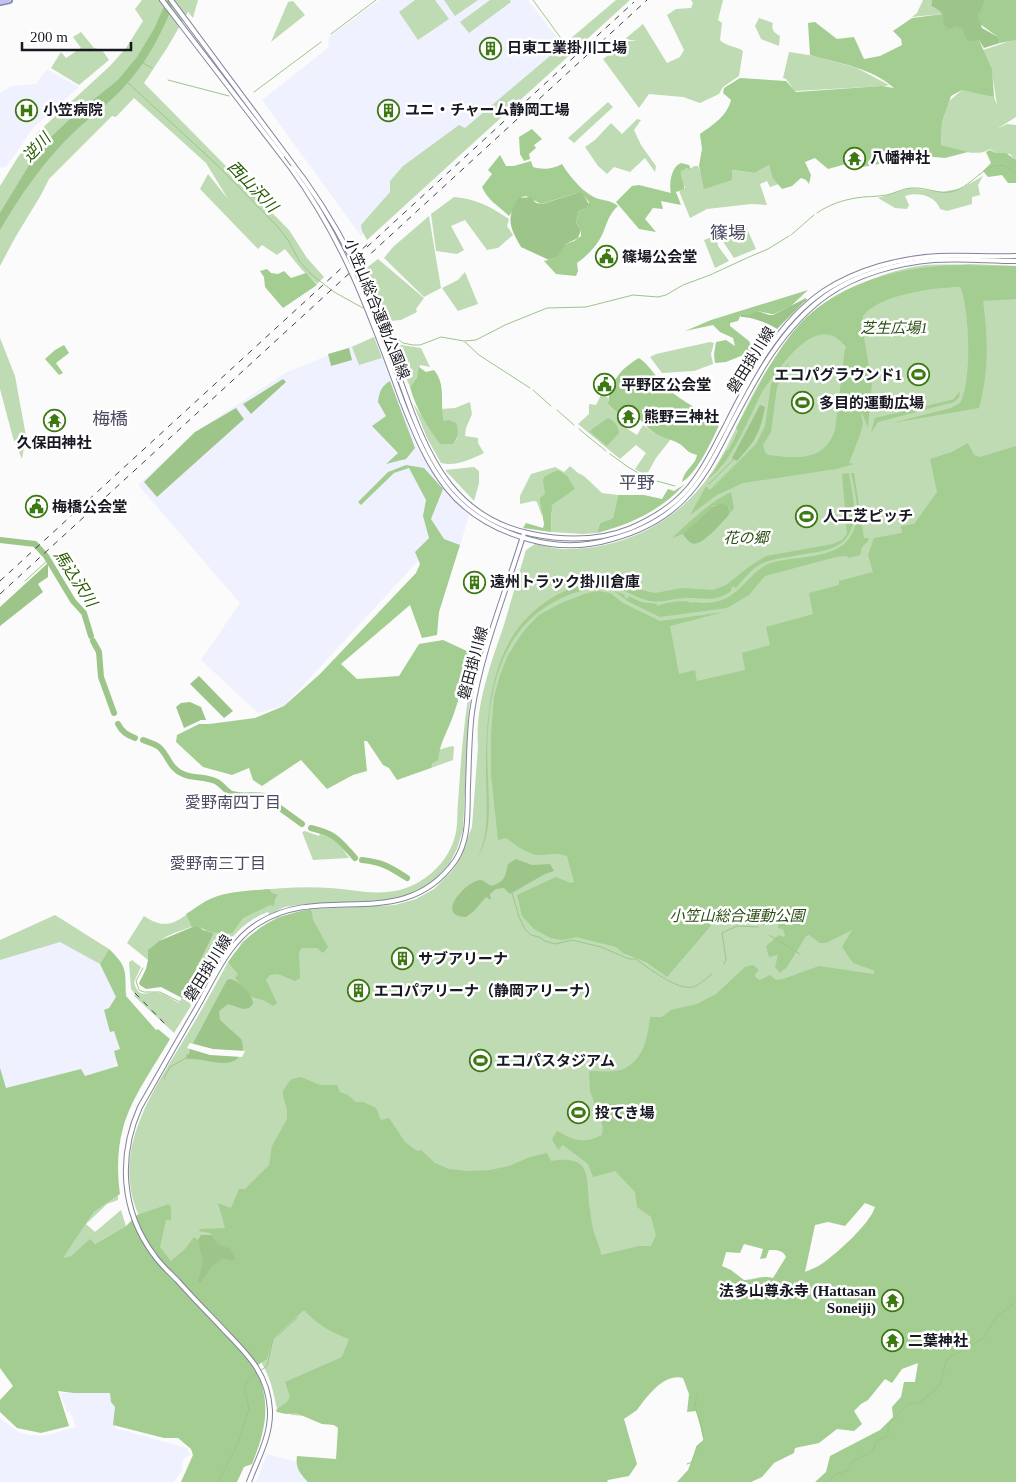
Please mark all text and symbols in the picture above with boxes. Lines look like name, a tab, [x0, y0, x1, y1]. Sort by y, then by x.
scale bar	[22, 20, 131, 52]
text: 200 m	[30, 29, 68, 45]
building icon: 日東工業掛川工場	[479, 36, 503, 60]
place label: 日東工業掛川工場	[507, 39, 627, 56]
hospital icon: 小笠病院	[15, 98, 39, 122]
building icon: ユニ・チャーム静岡工場	[377, 98, 401, 122]
place label: 小笠病院	[43, 102, 103, 118]
place label: ユニ・チャーム静岡工場	[405, 102, 569, 118]
water label: 逆川	[19, 128, 55, 165]
temple icon: 八幡神社	[842, 146, 866, 170]
place label: 八幡神社	[870, 149, 930, 166]
water label: 西山沢川	[224, 157, 282, 217]
district label: 篠場	[710, 223, 746, 243]
street label: 小笠山総合運動公園線	[341, 236, 413, 382]
public building icon: 篠場公会堂	[594, 245, 618, 269]
place label: 篠場公会堂	[622, 249, 697, 265]
park label: 芝生広場1	[860, 320, 928, 336]
street label: 磐田掛川線	[723, 323, 778, 396]
sports icon: エコパグラウンド1	[906, 363, 930, 387]
place label: エコパグラウンド1	[774, 367, 902, 383]
public building icon: 平野区公会堂	[593, 373, 617, 397]
place label: 平野区公会堂	[621, 377, 711, 393]
sports icon: 多目的運動広場	[791, 391, 815, 415]
place label: 多目的運動広場	[819, 395, 924, 411]
temple icon: 熊野三神社	[616, 405, 640, 429]
temple icon: 久保田神社	[42, 408, 66, 432]
place label: 熊野三神社	[644, 408, 719, 425]
district label: 梅橋	[92, 409, 128, 429]
place label: 久保田神社	[16, 434, 92, 451]
district label: 平野	[619, 473, 655, 493]
public building icon: 梅橋公会堂	[24, 495, 48, 519]
place label: 梅橋公会堂	[52, 498, 127, 515]
sports icon: 人工芝ピッチ	[795, 504, 819, 528]
place label: 人工芝ピッチ	[823, 508, 913, 524]
park label: 花の郷	[723, 530, 771, 546]
water label: 馬込沢川	[51, 547, 101, 611]
building icon: 遠州トラック掛川倉庫	[462, 570, 486, 594]
place label: 遠州トラック掛川倉庫	[490, 573, 640, 590]
street label: 磐田掛川線	[455, 624, 490, 701]
district label: 愛野南四丁目	[185, 794, 281, 811]
district label: 愛野南三丁目	[170, 855, 266, 872]
park label: 小笠山総合運動公園	[669, 908, 806, 924]
street label: 磐田掛川線	[180, 931, 235, 1004]
building icon: サブアリーナ	[390, 947, 414, 971]
place label: サブアリーナ	[418, 950, 508, 967]
building icon: エコパアリーナ（静岡アリーナ）	[346, 979, 370, 1003]
place label: エコパアリーナ（静岡アリーナ）	[374, 983, 599, 999]
sports icon: エコパスタジアム	[468, 1049, 492, 1073]
place label: エコパスタジアム	[496, 1053, 615, 1069]
sports icon: 投てき場	[567, 1101, 591, 1125]
place label: 投てき場	[595, 1105, 655, 1121]
place label: 法多山尊永寺 (Hattasan Soneiji)	[719, 1283, 877, 1317]
temple icon: 法多山尊永寺 (Hattasan Soneiji)	[880, 1288, 904, 1312]
temple icon: 二葉神社	[880, 1329, 904, 1353]
place label: 二葉神社	[908, 1332, 968, 1349]

